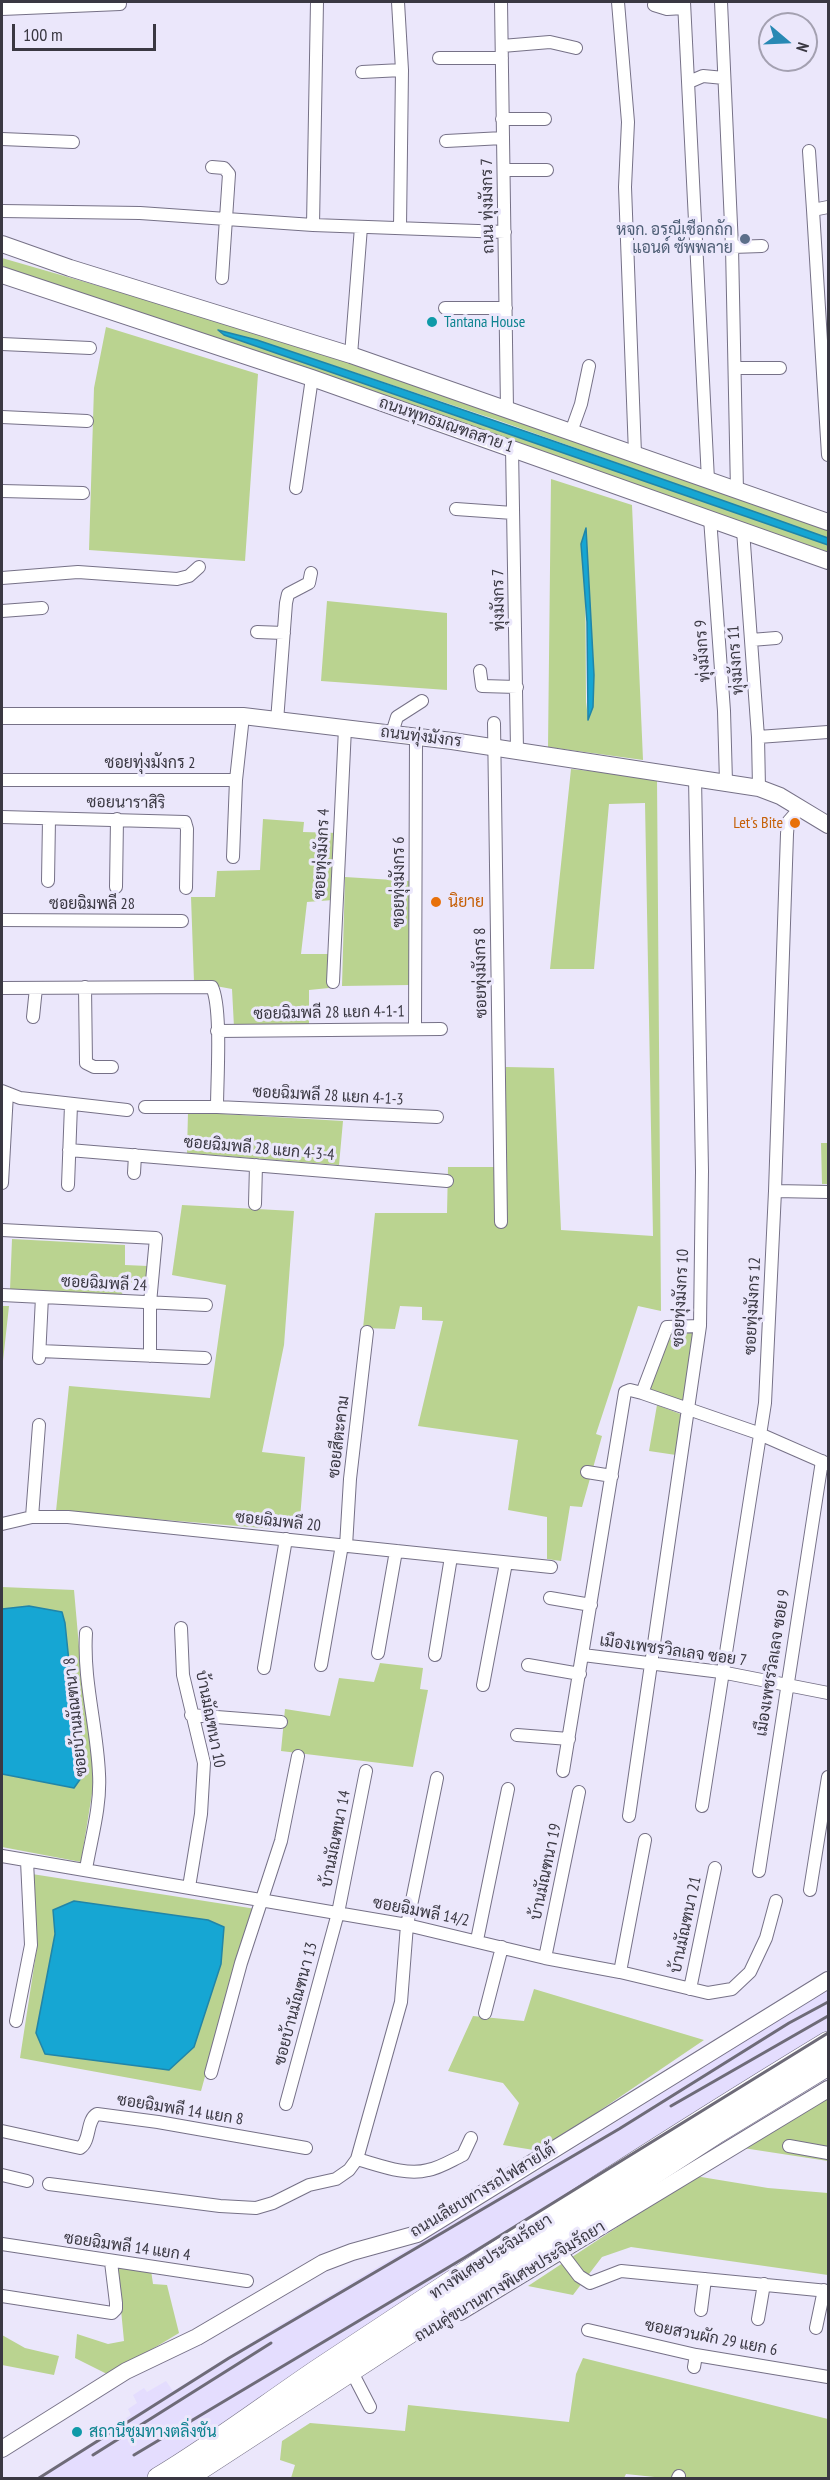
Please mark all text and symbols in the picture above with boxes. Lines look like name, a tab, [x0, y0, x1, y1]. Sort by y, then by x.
scale bar	[15, 12, 159, 50]
north arrow	[758, 12, 818, 72]
text: 100 m	[23, 23, 63, 46]
text: N	[792, 40, 814, 55]
street label: ถนน ทุ่งมังกร 7	[478, 158, 498, 254]
place label: หจก. อรุณีเชือกถัก แอนด์ ซัพพลาย	[616, 220, 733, 258]
marker: หจก. อรุณีเชือกถัก แอนด์ ซัพพลาย	[738, 232, 752, 246]
place label: Tantana House	[444, 312, 525, 332]
marker: Tantana House	[425, 315, 439, 329]
street label: ถนนพุทธมณฑลสาย 1	[376, 393, 516, 457]
street label: ทุ่งมังกร 7	[489, 569, 509, 631]
street label: ทุ่งมังกร 9	[691, 619, 715, 683]
street label: ทุ่งมังกร 11	[724, 625, 748, 695]
street label: ถนนทุ่งมังกร	[379, 723, 463, 751]
street label: ซอยทุ่งมังกร 2	[105, 753, 195, 773]
street label: ซอยนาราสิริ	[86, 793, 166, 813]
street label: ซอยทุ่งมังกร 4	[310, 808, 334, 900]
place label: Let's Bite	[733, 813, 783, 833]
marker: Let's Bite	[788, 816, 802, 830]
street label: ซอยทุ่งมังกร 6	[389, 837, 409, 927]
place label: นิยาย	[448, 892, 484, 912]
street label: ซอยฉิมพลี 28	[49, 894, 135, 914]
marker: นิยาย	[429, 895, 443, 909]
street label: ซอยทุ่งมังกร 8	[471, 927, 491, 1019]
street label: ซอยฉิมพลี 28 แยก 4-1-1	[253, 1002, 405, 1024]
street label: ซอยฉิมพลี 28 แยก 4-1-3	[252, 1082, 404, 1110]
street label: ซอยฉิมพลี 28 แยก 4-3-4	[183, 1133, 335, 1165]
street label: ซอยทุ่งมังกร 10	[669, 1249, 693, 1347]
street label: ซอยทุ่งมังกร 12	[741, 1257, 765, 1355]
street label: ซอยฉิมพลี 24	[61, 1272, 147, 1296]
street label: ซอยสีตะคาม	[324, 1395, 354, 1479]
street label: ซอยฉิมพลี 20	[234, 1508, 322, 1536]
street label: เมืองเพชรวิลเลจ ซอย 9	[752, 1588, 794, 1738]
street label: เมืองเพชรวิลเลจ ซอย 7	[598, 1631, 748, 1671]
street label: ซอยบ้านมัณฑนา 8	[60, 1656, 92, 1778]
street label: บ้านมัณฑนา 10	[191, 1669, 229, 1769]
street label: บ้านมัณฑนา 14	[317, 1789, 355, 1889]
street label: บ้านมัณฑนา 19	[526, 1822, 566, 1922]
street label: บ้านมัณฑนา 21	[666, 1875, 706, 1975]
street label: ซอยฉิมพลี 14/2	[371, 1893, 471, 1931]
street label: ซอยบ้านมัณฑนา 13	[270, 1940, 322, 2068]
street label: ซอยฉิมพลี 14 แยก 8	[116, 2091, 244, 2129]
street label: ถนนเลียบทางรถไฟสายใต้	[407, 2140, 559, 2242]
street label: ทางพิเศษประจิมรัถยา	[426, 2210, 556, 2304]
street label: ถนนคู่ขนานทางพิเศษประจิมรัถยา	[411, 2217, 609, 2347]
street label: ซอยฉิมพลี 14 แยก 4	[63, 2229, 191, 2265]
street label: ซอยสวนผัก 29 แยก 6	[643, 2316, 779, 2360]
place label: สถานีชุมทางตลิ่งชัน	[89, 2422, 217, 2442]
marker: สถานีชุมทางตลิ่งชัน	[70, 2425, 84, 2439]

